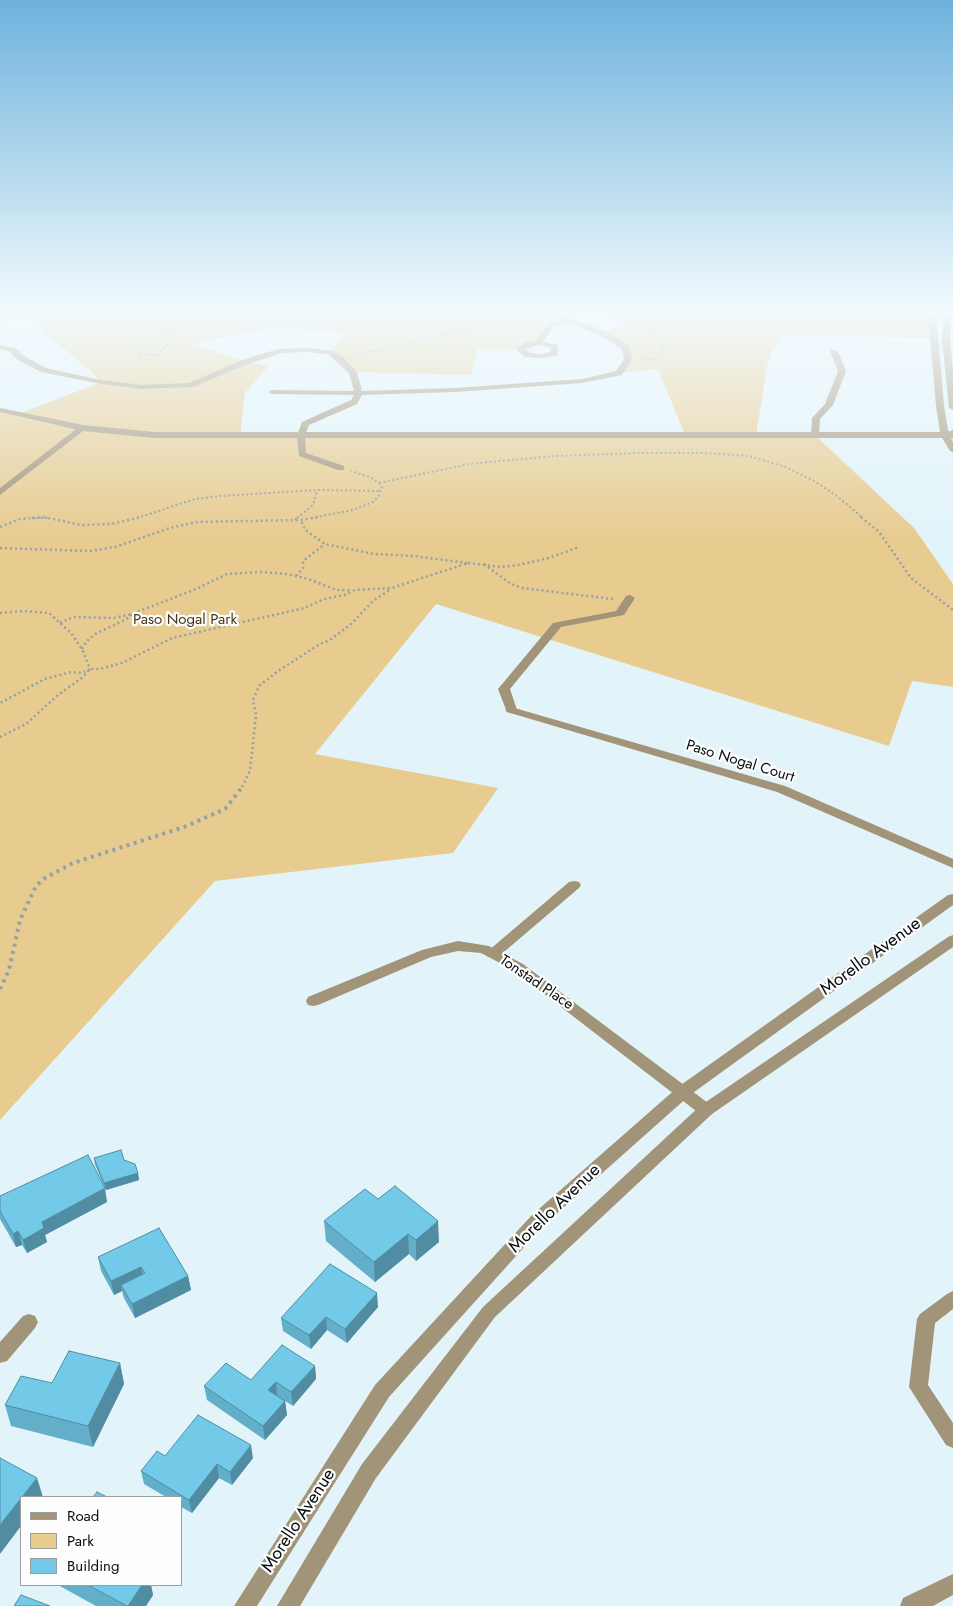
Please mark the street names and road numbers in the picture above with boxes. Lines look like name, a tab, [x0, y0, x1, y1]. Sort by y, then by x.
street label: Paso Nogal Court	[684, 737, 796, 787]
street label: Morello Avenue	[816, 913, 926, 1001]
street label: Tonstad Place	[496, 952, 576, 1014]
street label: Morello Avenue	[505, 1160, 605, 1258]
street label: Morello Avenue	[257, 1465, 341, 1577]

